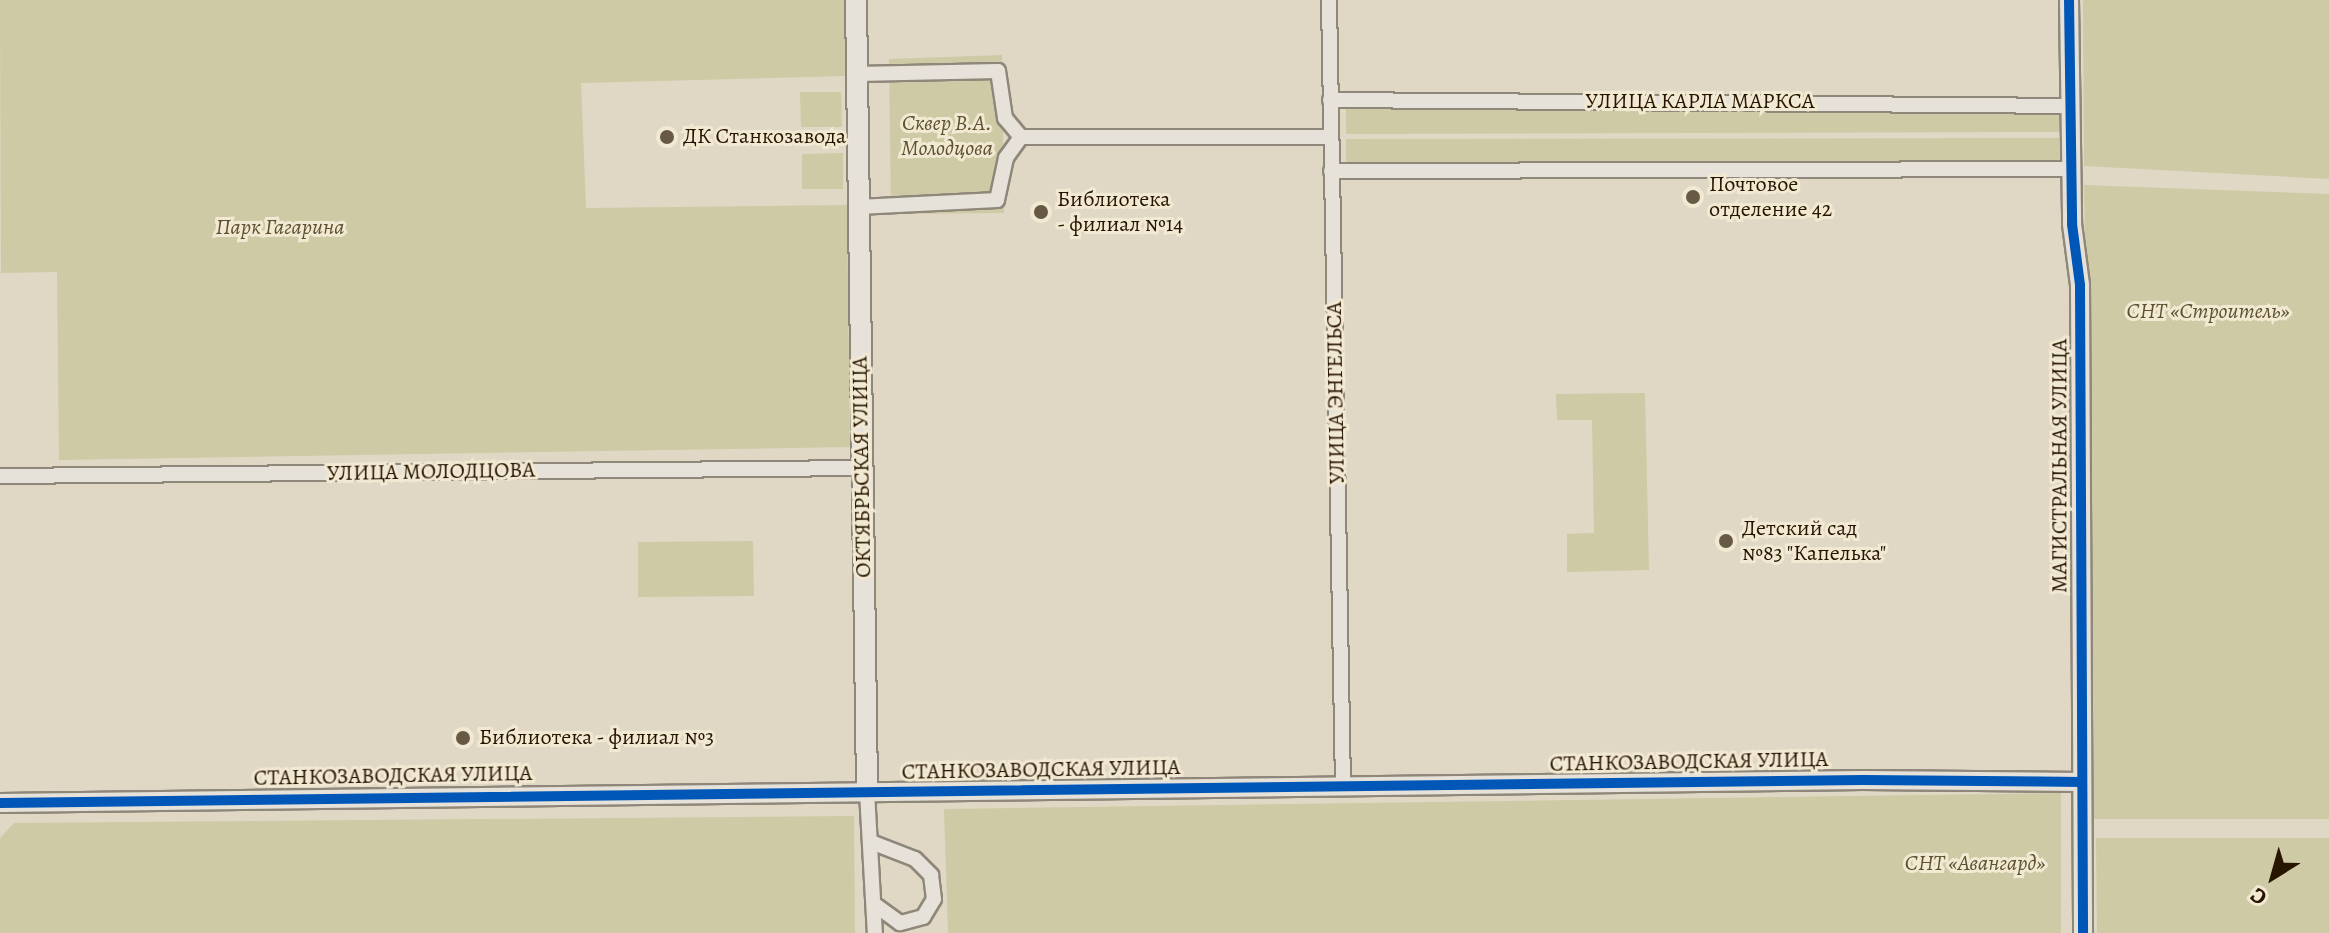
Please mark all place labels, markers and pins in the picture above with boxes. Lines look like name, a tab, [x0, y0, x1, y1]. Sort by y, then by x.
place label: ДК Станкозавода	[683, 124, 846, 150]
marker: ДК Станкозавода	[658, 128, 676, 146]
place label: Почтовое отделение 42	[1709, 171, 1832, 222]
place label: Библиотека - филиал №14	[1057, 186, 1184, 238]
marker: Почтовое отделение 42	[1684, 188, 1702, 206]
marker: Библиотека - филиал №14	[1032, 203, 1050, 221]
place label: Детский сад №83 "Капелька"	[1742, 515, 1887, 566]
marker: Детский сад №83 "Капелька"	[1717, 532, 1735, 550]
place label: Библиотека - филиал №3	[479, 725, 715, 751]
marker: Библиотека - филиал №3	[454, 729, 472, 747]

